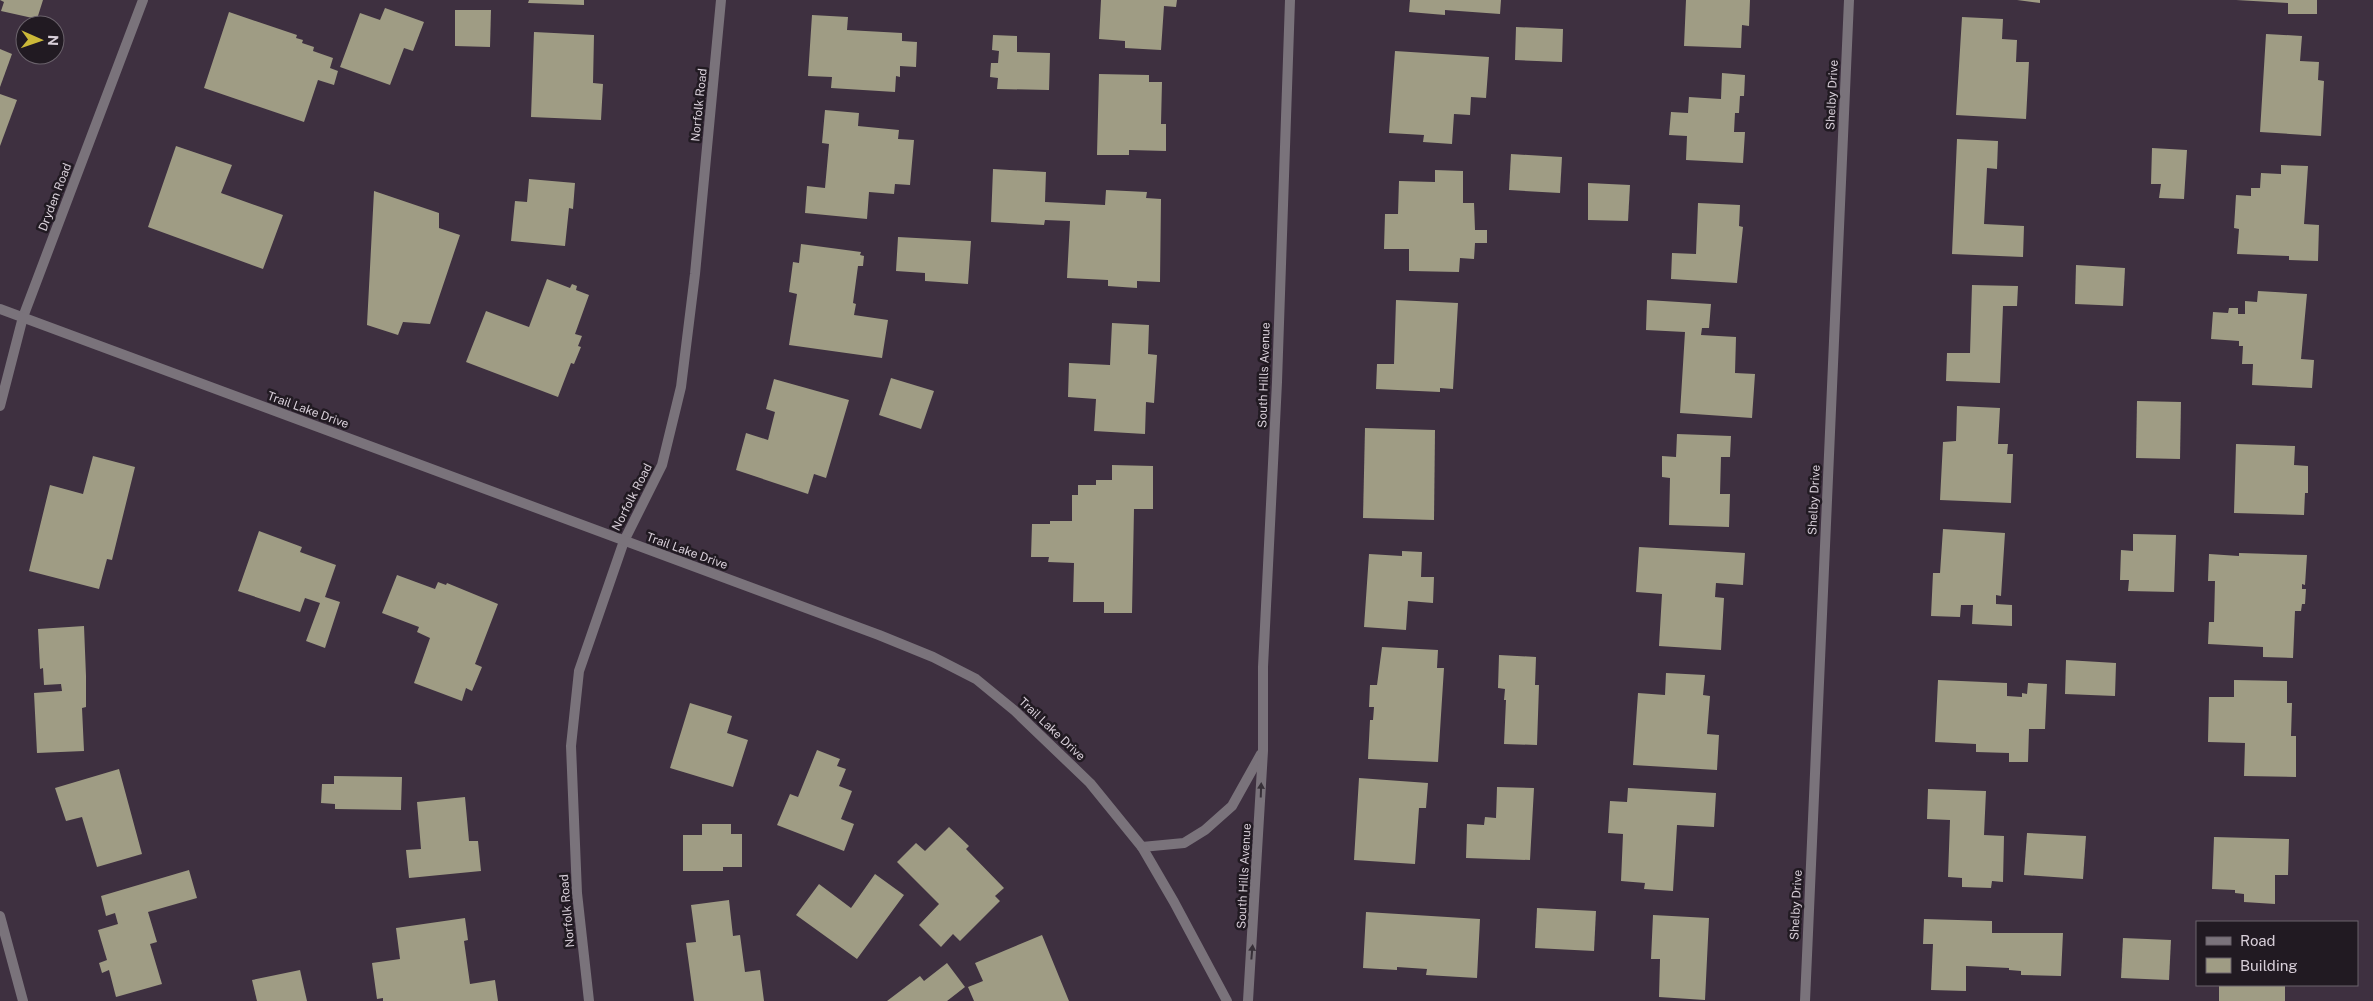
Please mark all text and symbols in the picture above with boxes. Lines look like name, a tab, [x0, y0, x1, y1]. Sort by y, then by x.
north arrow	[15, 15, 65, 65]
text: N	[45, 35, 61, 46]
street label: Shelby Drive	[1823, 59, 1841, 131]
street label: Norfolk Road	[688, 68, 710, 142]
street label: Dryden Road	[36, 161, 74, 233]
street label: South Hills Avenue	[1255, 322, 1273, 428]
street label: Trail Lake Drive	[265, 389, 351, 431]
street label: Norfolk Road	[609, 461, 655, 533]
street label: Shelby Drive	[1805, 464, 1823, 536]
street label: Trail Lake Drive	[644, 530, 730, 572]
street label: Trail Lake Drive	[1016, 695, 1088, 763]
one-way arrow	[1258, 782, 1266, 798]
street label: South Hills Avenue	[1234, 823, 1254, 929]
street label: Shelby Drive	[1787, 869, 1805, 941]
street label: Norfolk Road	[557, 874, 577, 948]
legend	[2196, 921, 2358, 986]
text: Road	[2240, 932, 2276, 949]
one-way arrow	[1249, 944, 1257, 960]
text: Building	[2240, 957, 2298, 974]

